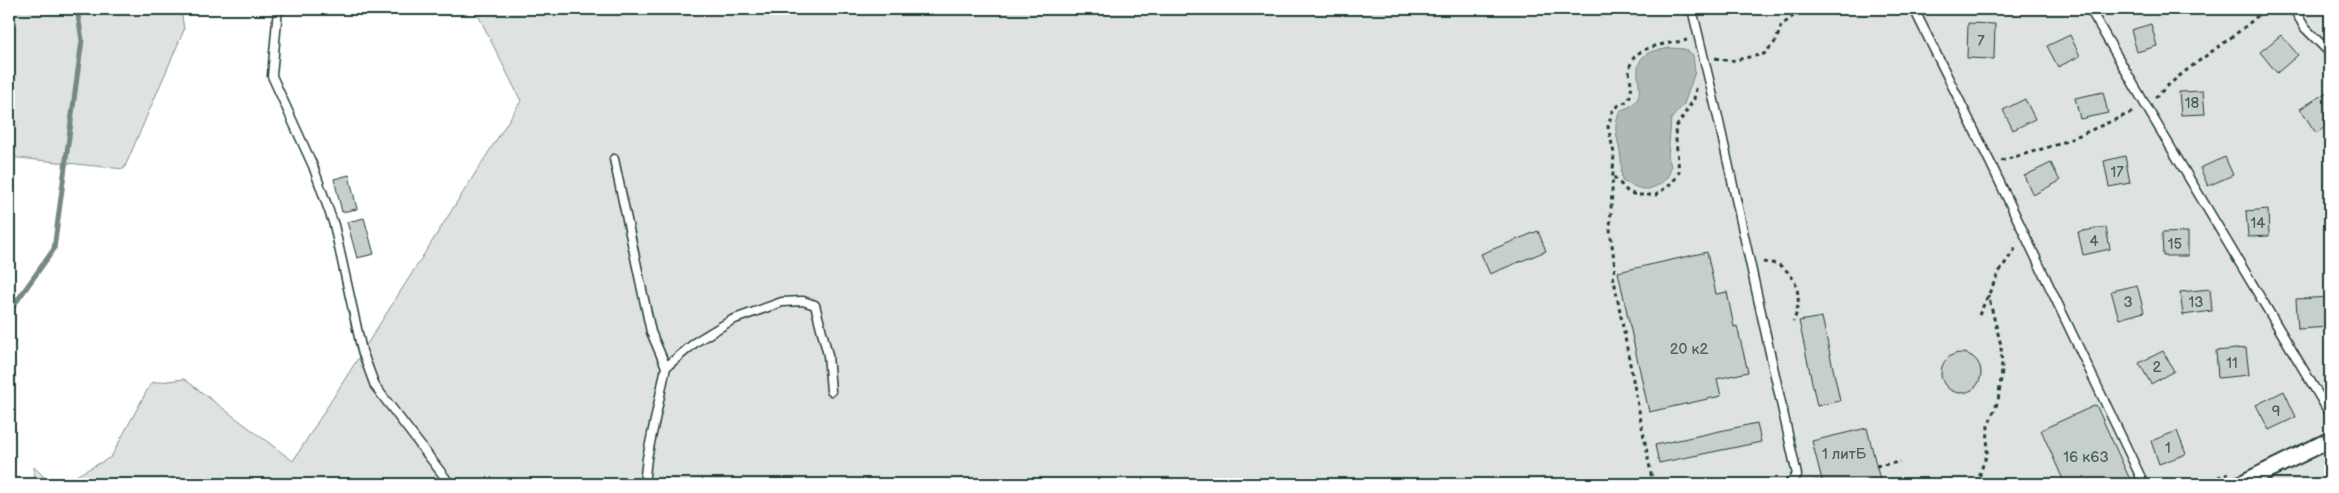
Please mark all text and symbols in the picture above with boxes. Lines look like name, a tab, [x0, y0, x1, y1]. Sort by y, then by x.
house number: 7	[1977, 32, 1985, 51]
house number: 18	[2185, 94, 2200, 113]
house number: 17	[2110, 163, 2124, 182]
house number: 14	[2251, 214, 2265, 233]
house number: 4	[2089, 232, 2099, 251]
house number: 15	[2168, 235, 2182, 254]
house number: 3	[2123, 293, 2133, 312]
house number: 13	[2188, 293, 2204, 312]
house number: 20 к2	[1670, 340, 1708, 359]
house number: 11	[2226, 354, 2238, 373]
house number: 2	[2153, 358, 2162, 377]
house number: 9	[2272, 402, 2280, 421]
house number: 1	[2165, 439, 2171, 458]
house number: 1 литБ	[1822, 445, 1867, 464]
house number: 16 к63	[2063, 448, 2109, 467]

